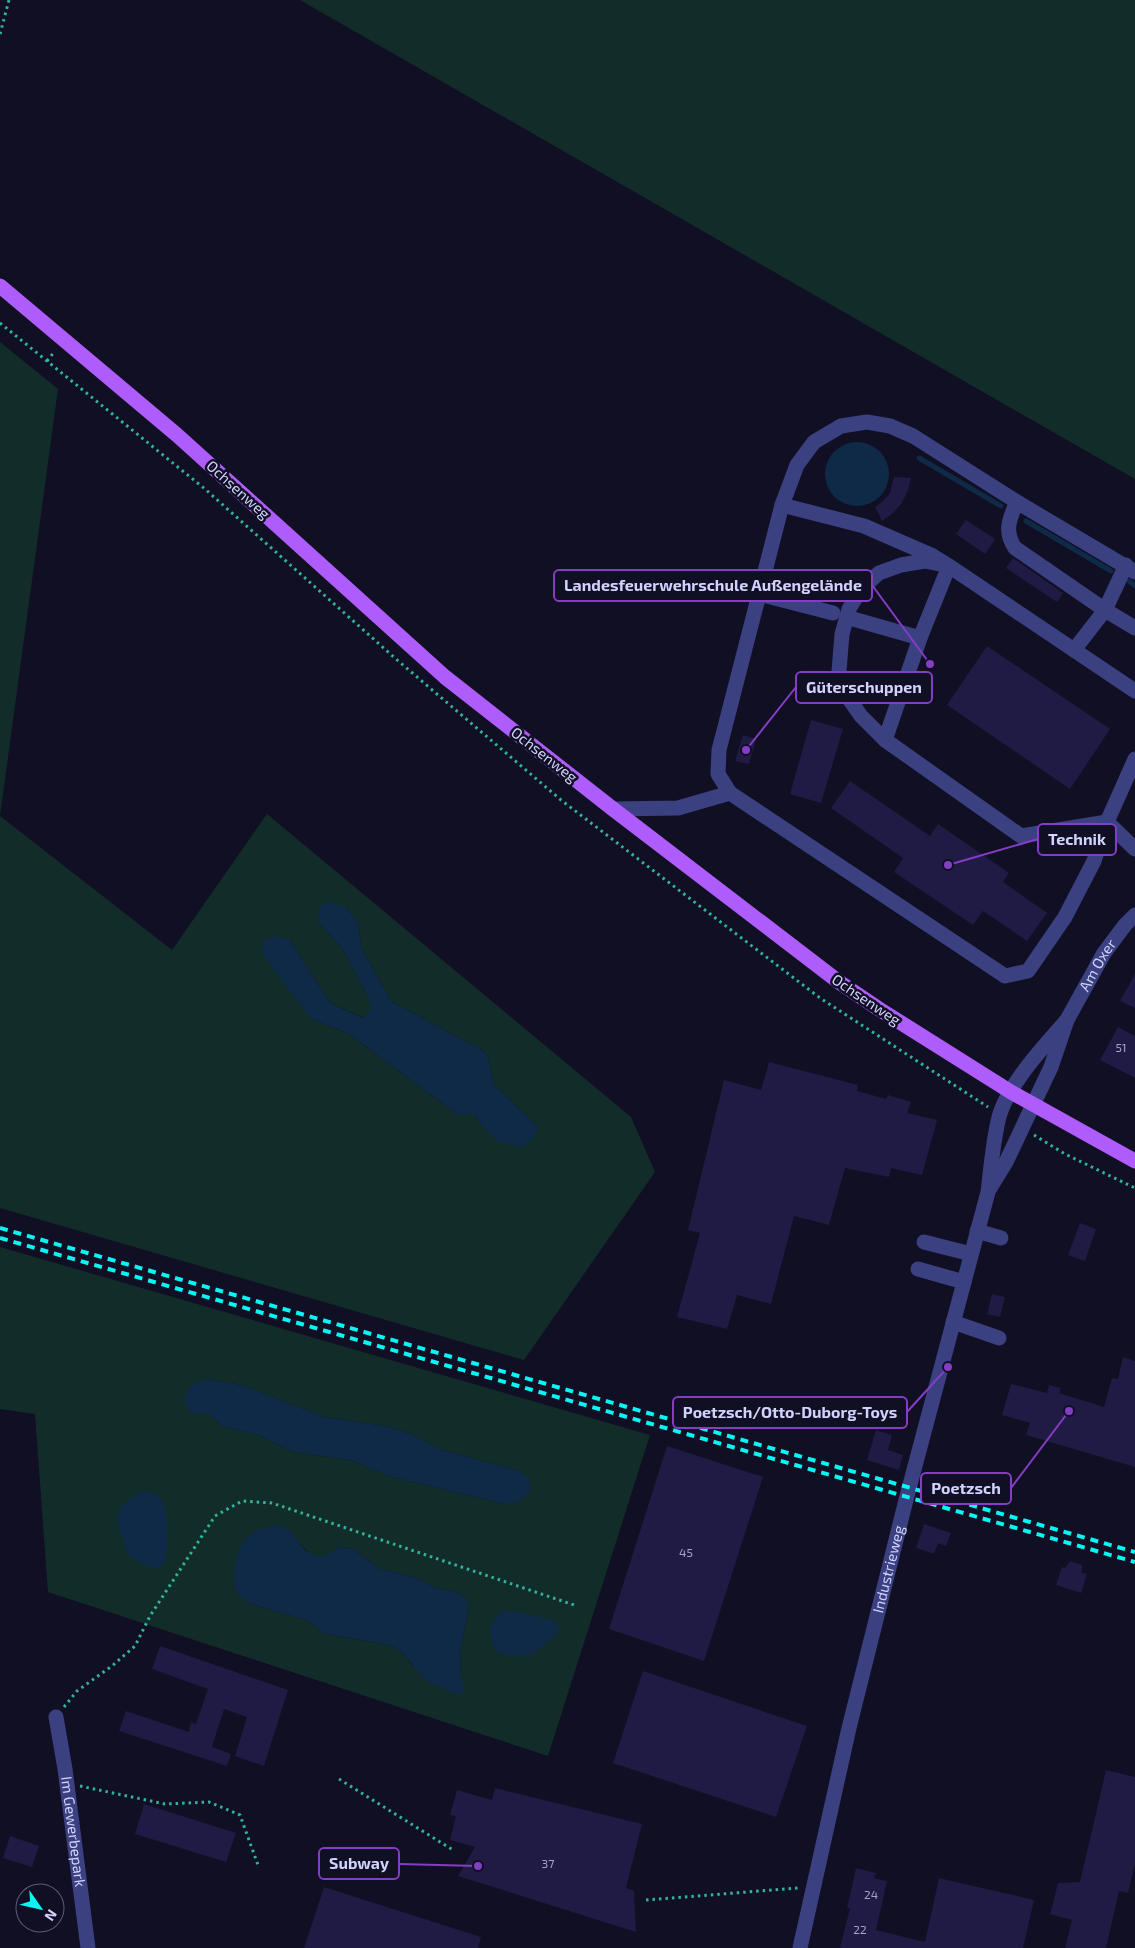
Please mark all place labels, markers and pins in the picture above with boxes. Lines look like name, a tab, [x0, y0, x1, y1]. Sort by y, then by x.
callout: Landesfeuerwehrschule Außengelände	[554, 570, 872, 601]
callout: Güterschuppen	[796, 672, 932, 703]
callout: Technik	[1038, 824, 1116, 855]
callout: Poetzsch/Otto-Duborg-Toys	[673, 1397, 907, 1428]
callout: Poetzsch	[921, 1473, 1011, 1504]
callout: Subway	[319, 1848, 399, 1879]

